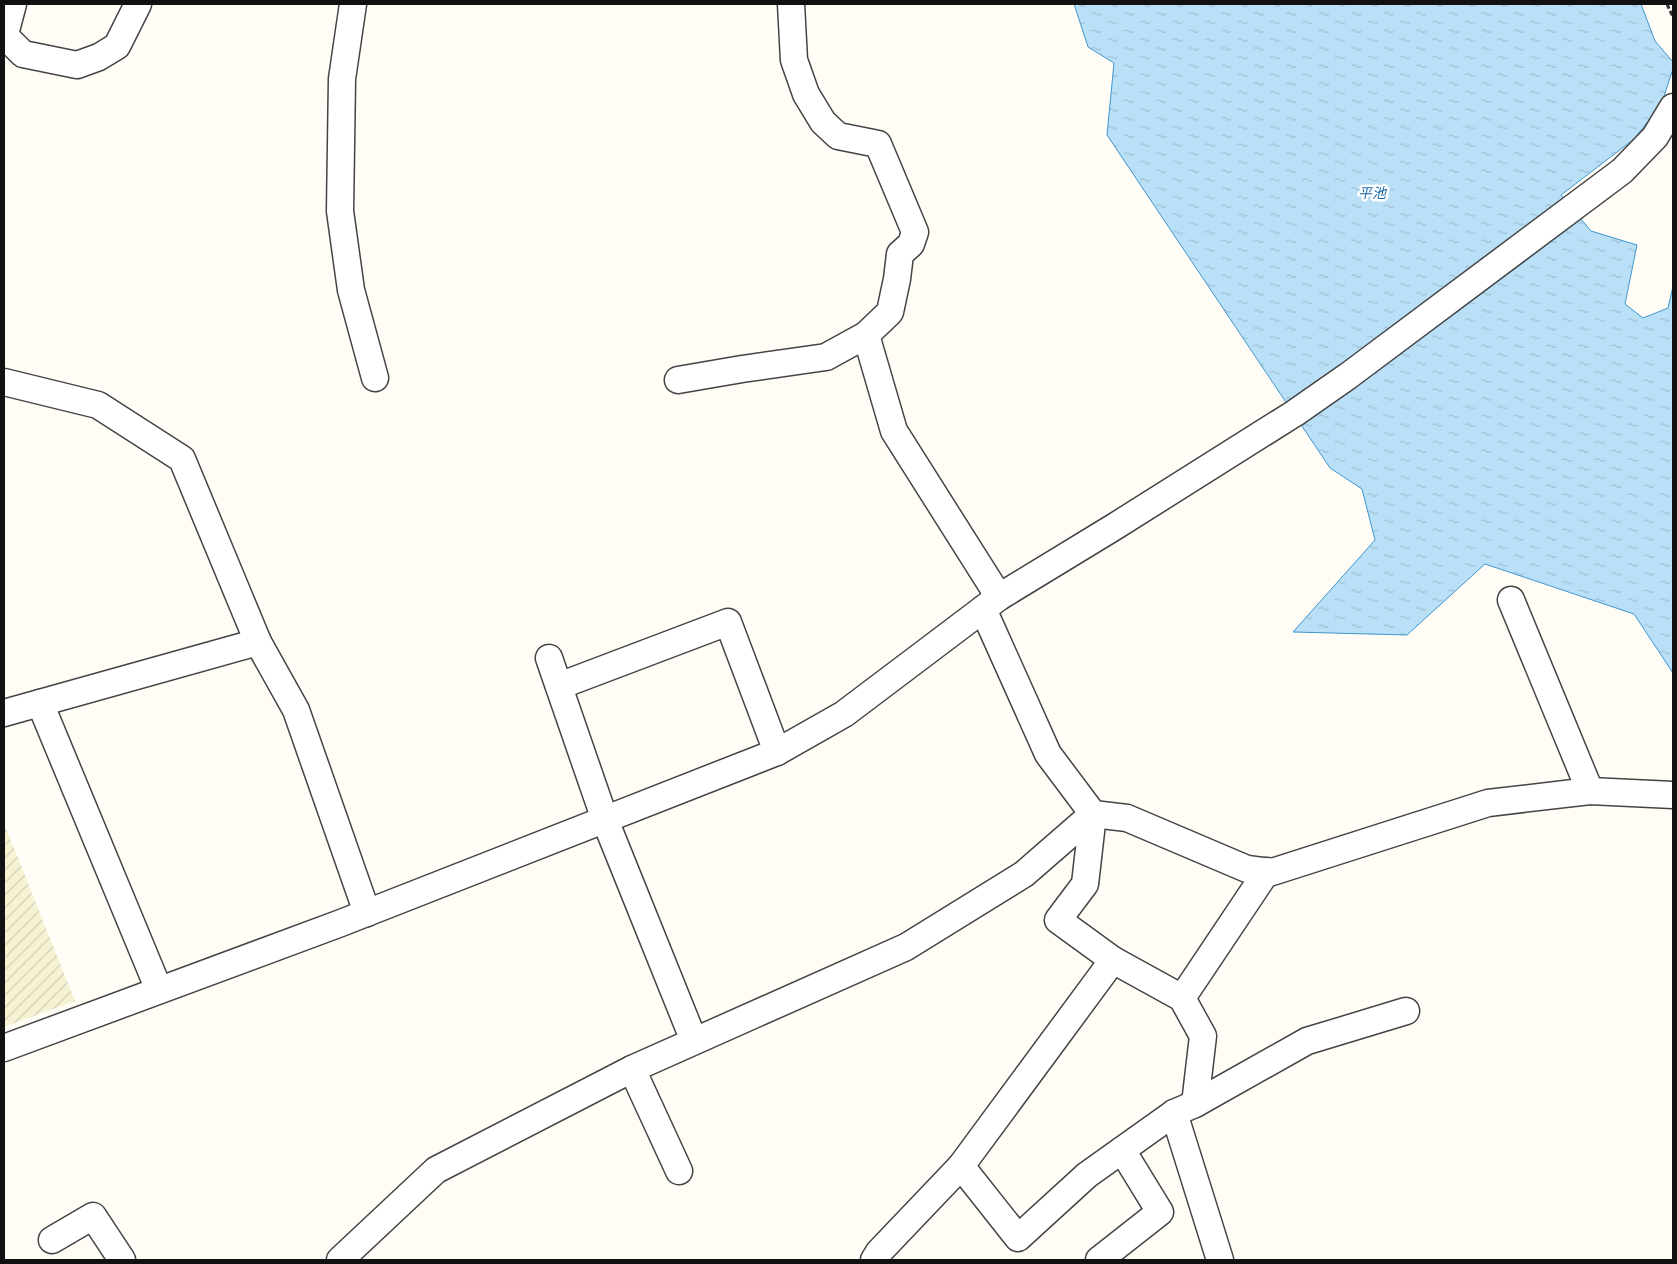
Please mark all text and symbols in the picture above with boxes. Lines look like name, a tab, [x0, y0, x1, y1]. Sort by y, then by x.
water label: 平池	[1358, 185, 1388, 201]

